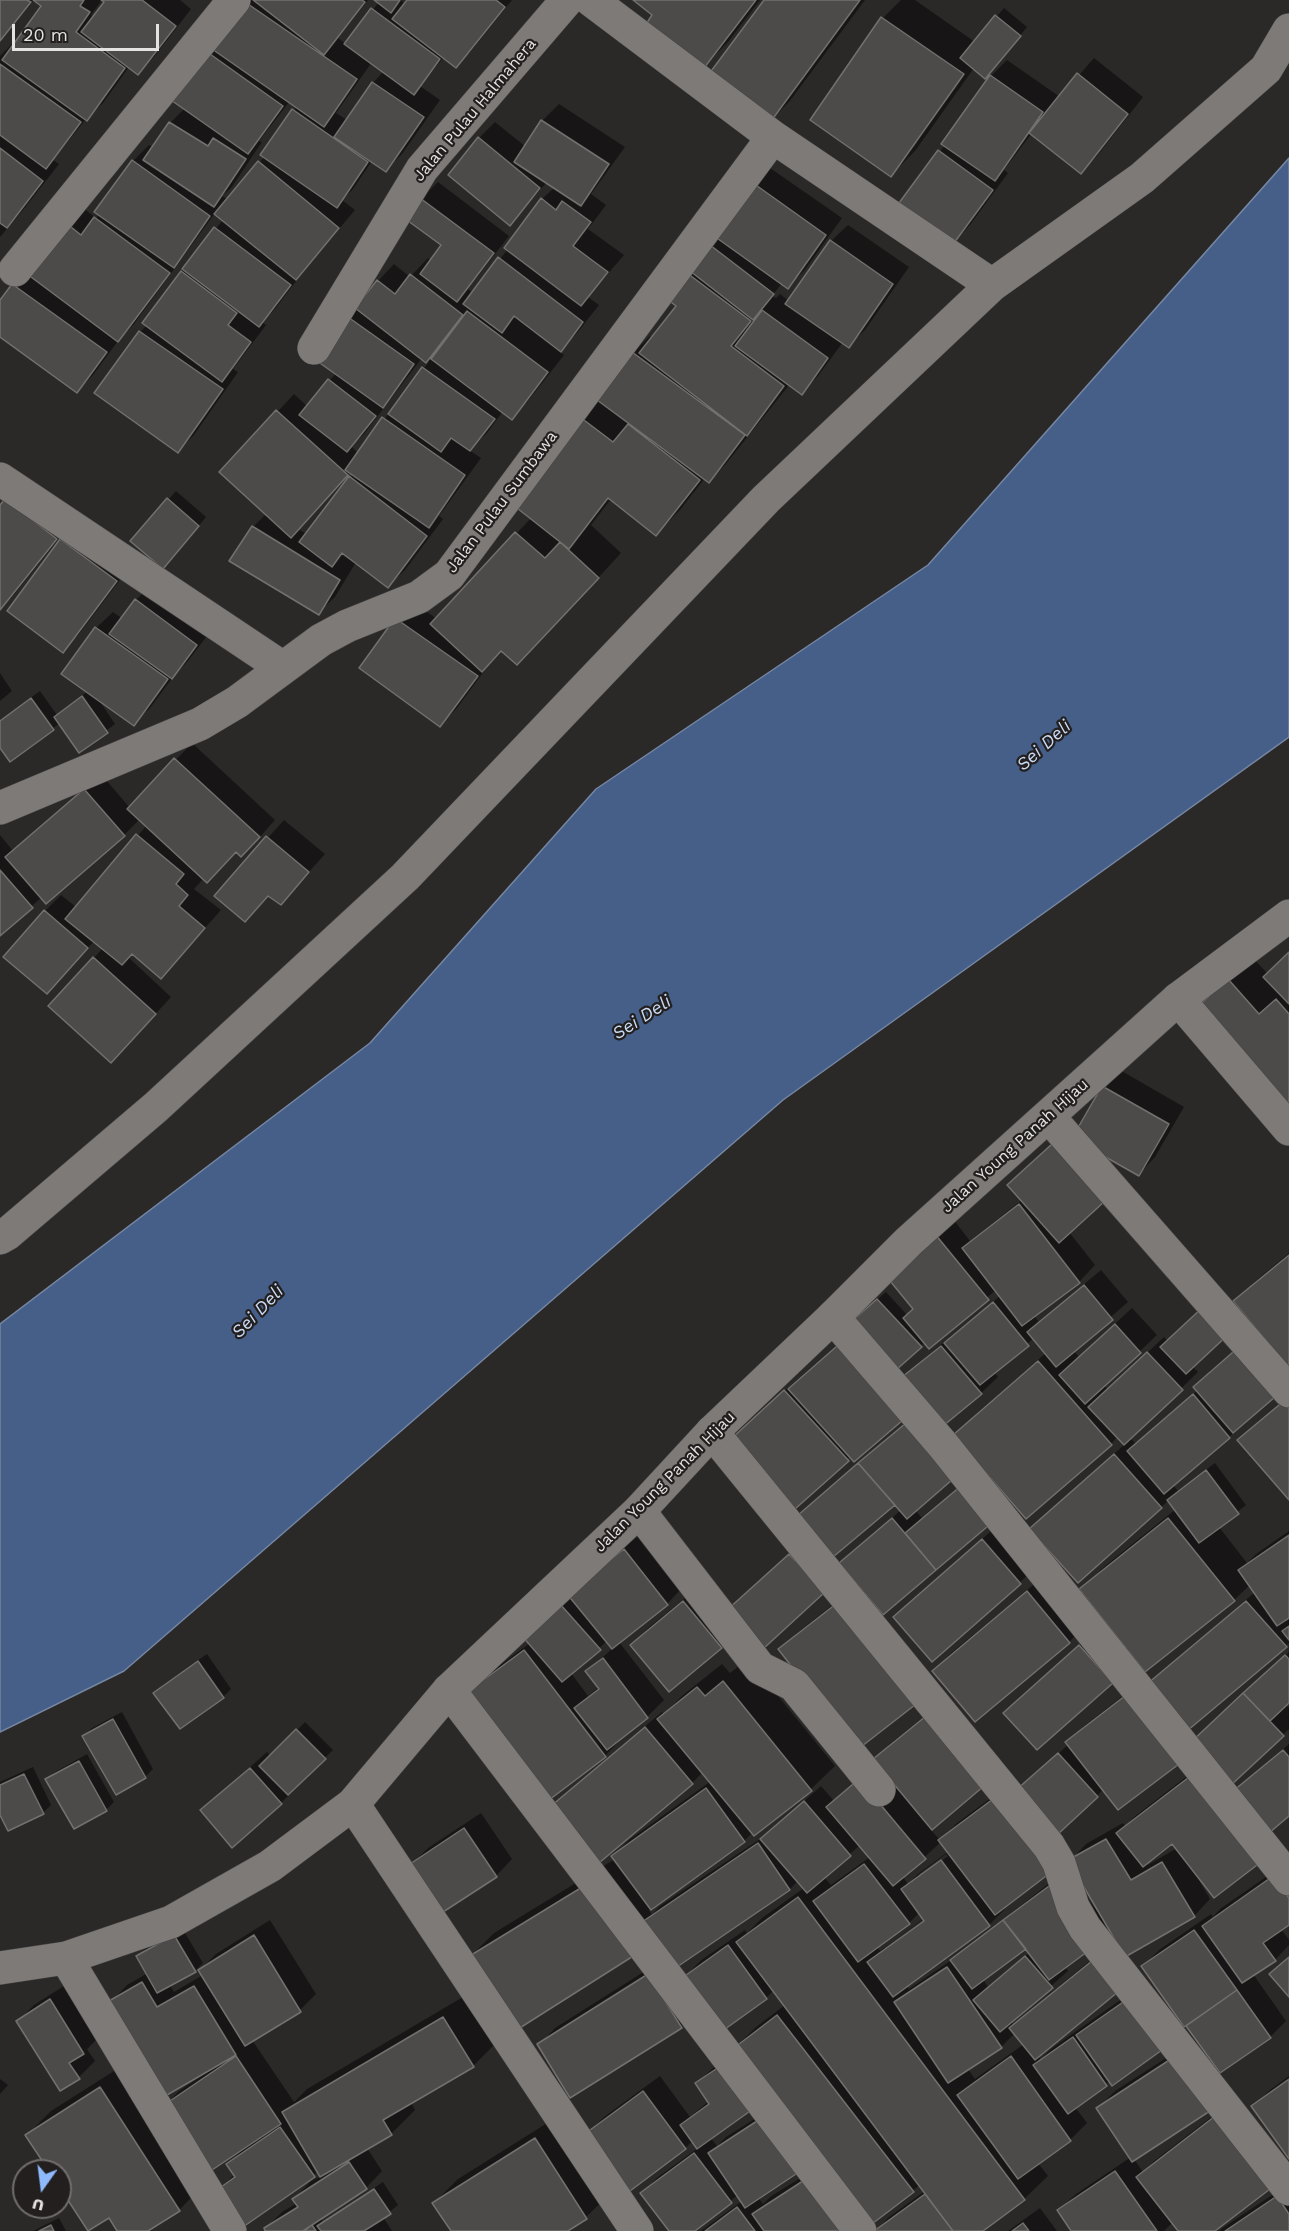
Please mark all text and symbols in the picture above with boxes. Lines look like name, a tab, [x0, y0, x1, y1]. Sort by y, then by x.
scale bar	[15, 12, 162, 50]
text: 20 m	[23, 24, 68, 45]
street label: Jalan Pulau Halmahera	[410, 35, 540, 185]
street label: Jalan Pulau Sumbawa	[442, 427, 562, 577]
water label: Sei Deli	[1012, 716, 1076, 776]
water label: Sei Deli	[609, 991, 675, 1045]
street label: Jalan Young Panah Hijau	[938, 1075, 1092, 1217]
water label: Sei Deli	[227, 1281, 289, 1343]
street label: Jalan Young Panah Hijau	[591, 1408, 739, 1556]
north arrow	[12, 2159, 72, 2219]
text: U	[30, 2194, 46, 2216]

